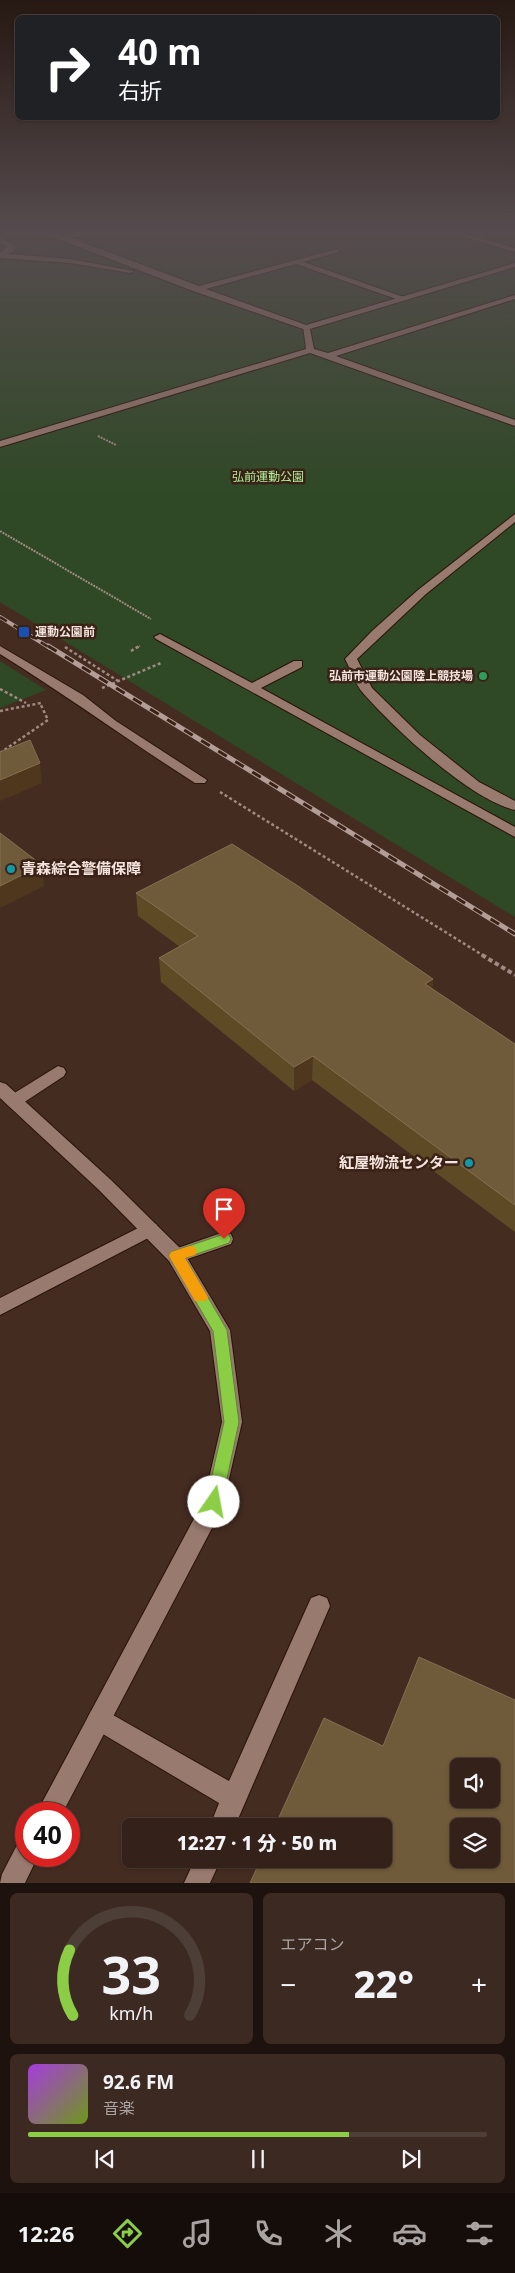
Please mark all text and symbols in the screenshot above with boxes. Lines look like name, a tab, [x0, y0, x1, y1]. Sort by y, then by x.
text: 40 m	[118, 28, 201, 75]
icon: right	[35, 35, 100, 100]
text: 右折	[118, 75, 162, 105]
park label: 弘前運動公園	[232, 468, 304, 485]
place label: 運動公園前	[35, 623, 95, 640]
marker: 運動公園前	[17, 625, 31, 639]
place label: 弘前市運動公園陸上競技場	[329, 667, 473, 684]
marker: 弘前市運動公園陸上競技場	[477, 670, 489, 682]
place label: 青森綜合警備保障	[21, 858, 141, 878]
marker: 青森綜合警備保障	[5, 863, 17, 875]
place label: 紅屋物流センター	[339, 1152, 459, 1172]
marker: 紅屋物流センター	[463, 1157, 475, 1169]
pin	[203, 1188, 245, 1239]
icon: arrive	[210, 1195, 238, 1223]
position arrow	[187, 1475, 239, 1527]
map controls	[450, 1758, 500, 1868]
button: sound	[450, 1758, 500, 1808]
speed limit sign: 40	[15, 1802, 80, 1867]
button: layers	[450, 1818, 500, 1868]
text: 12:27 · 1 分 · 50 m	[177, 1830, 337, 1856]
text: エアコン	[281, 1933, 345, 1955]
text: 33	[102, 1938, 161, 2009]
text: 22°	[354, 1957, 414, 2009]
text: −	[281, 1965, 297, 2003]
text: +	[471, 1965, 487, 2003]
text: km/h	[109, 2001, 153, 2025]
text: 92.6 FM	[103, 2069, 174, 2095]
text: 音楽	[103, 2097, 135, 2119]
icon: previous	[91, 2145, 119, 2173]
icon: pause	[244, 2145, 272, 2173]
icon: next	[397, 2145, 425, 2173]
icon: directions	[110, 2216, 145, 2251]
icon: music	[180, 2216, 215, 2251]
icon: phone	[251, 2216, 286, 2251]
icon: climate	[321, 2216, 356, 2251]
icon: car	[392, 2216, 427, 2251]
icon: filters	[462, 2216, 497, 2251]
text: 12:26	[18, 2218, 74, 2248]

